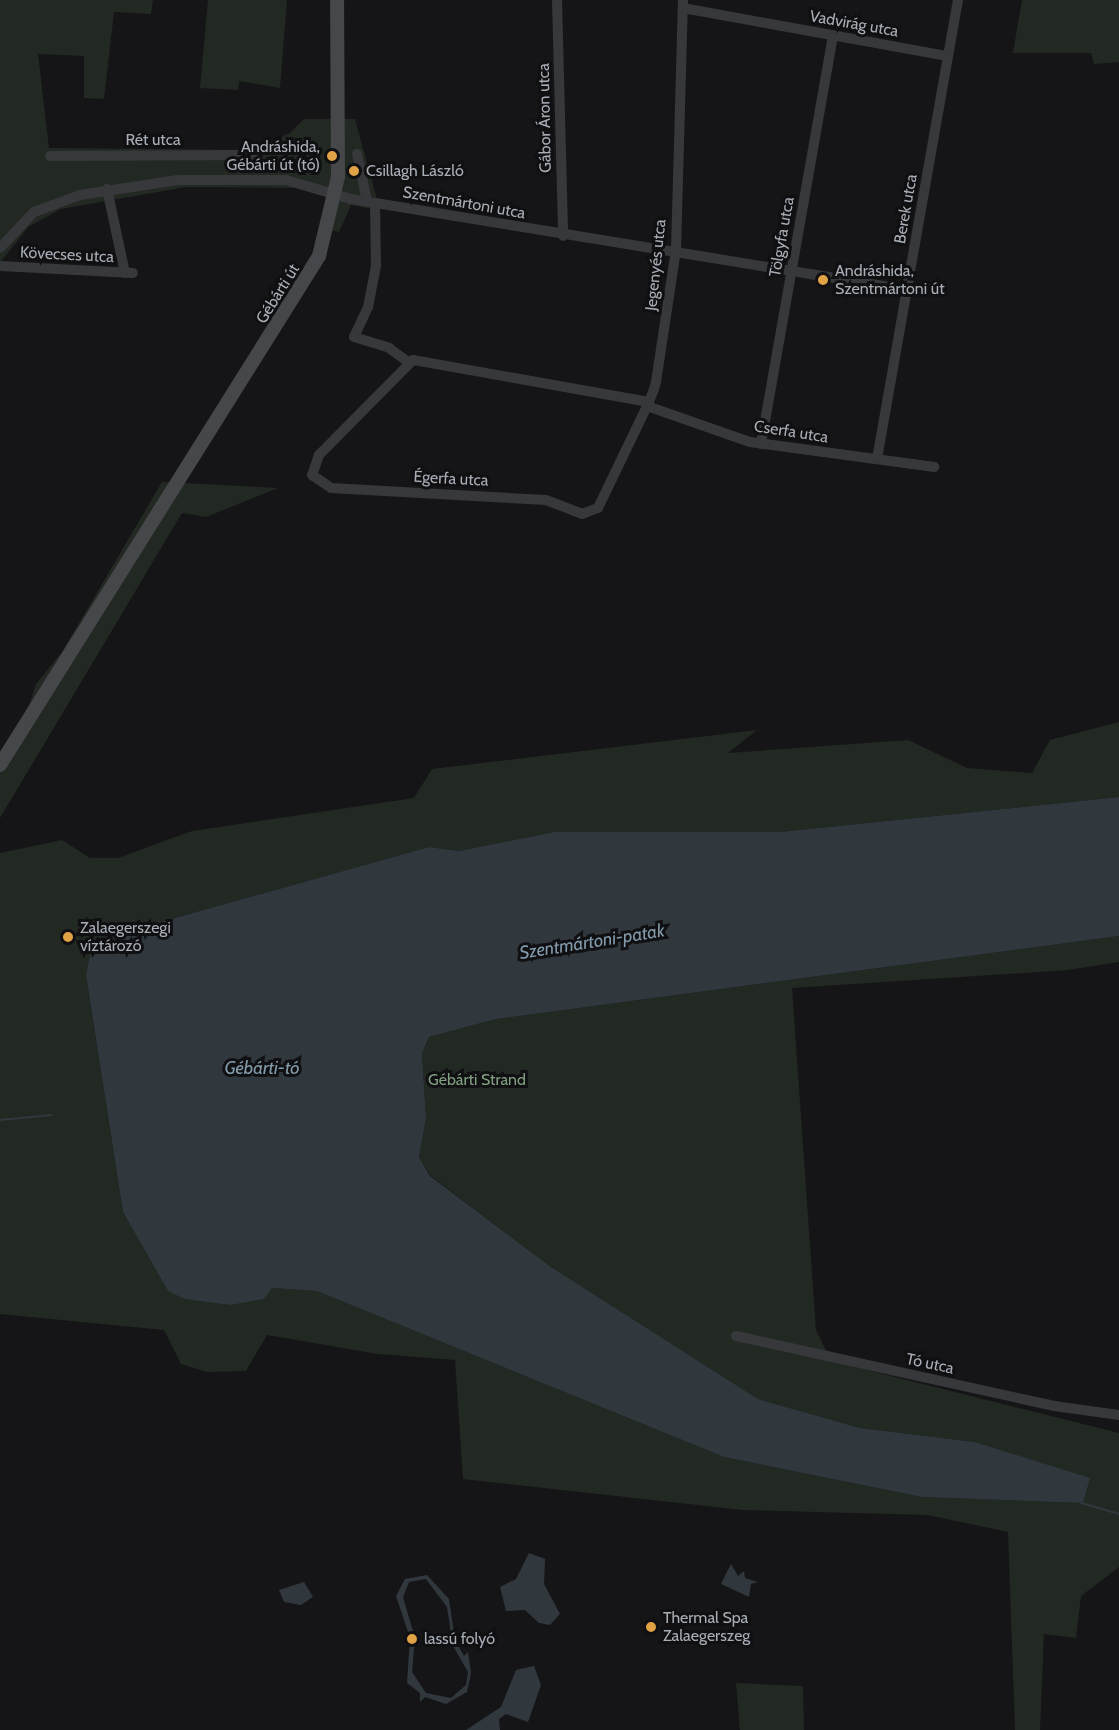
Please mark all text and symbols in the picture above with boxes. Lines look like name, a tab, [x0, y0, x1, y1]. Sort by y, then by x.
street label: Vadvirág utca	[808, 7, 900, 41]
street label: Gábor Áron utca	[534, 63, 556, 173]
street label: Rét utca	[125, 130, 181, 150]
place label: Andráshida, Gébárti út (tó)	[227, 137, 320, 175]
marker: Andráshida, Gébárti út (tó)	[325, 149, 339, 163]
place label: Csillagh László	[366, 161, 464, 181]
marker: Csillagh László	[347, 164, 361, 178]
street label: Berek utca	[890, 173, 922, 245]
street label: Szentmártoni utca	[401, 183, 527, 223]
street label: Tölgyfa utca	[766, 195, 798, 279]
street label: Jegenyés utca	[642, 218, 670, 312]
street label: Kövecses utca	[20, 243, 114, 267]
street label: Gébárti út	[252, 261, 304, 327]
place label: Andráshida, Szentmártoni út	[835, 261, 945, 299]
marker: Andráshida, Szentmártoni út	[816, 273, 830, 287]
street label: Cserfa utca	[753, 417, 829, 447]
street label: Égerfa utca	[413, 467, 489, 491]
place label: Zalaegerszegi víztározó	[80, 918, 171, 956]
water label: Szentmártoni-patak	[518, 920, 666, 964]
marker: Zalaegerszegi víztározó	[61, 930, 75, 944]
water label: Gébárti-tó	[224, 1057, 300, 1079]
park label: Gébárti Strand	[428, 1070, 526, 1090]
street label: Tó utca	[904, 1350, 956, 1378]
place label: Thermal Spa Zalaegerszeg	[663, 1608, 750, 1646]
marker: Thermal Spa Zalaegerszeg	[644, 1620, 658, 1634]
place label: lassú folyó	[424, 1629, 495, 1649]
marker: lassú folyó	[405, 1632, 419, 1646]

